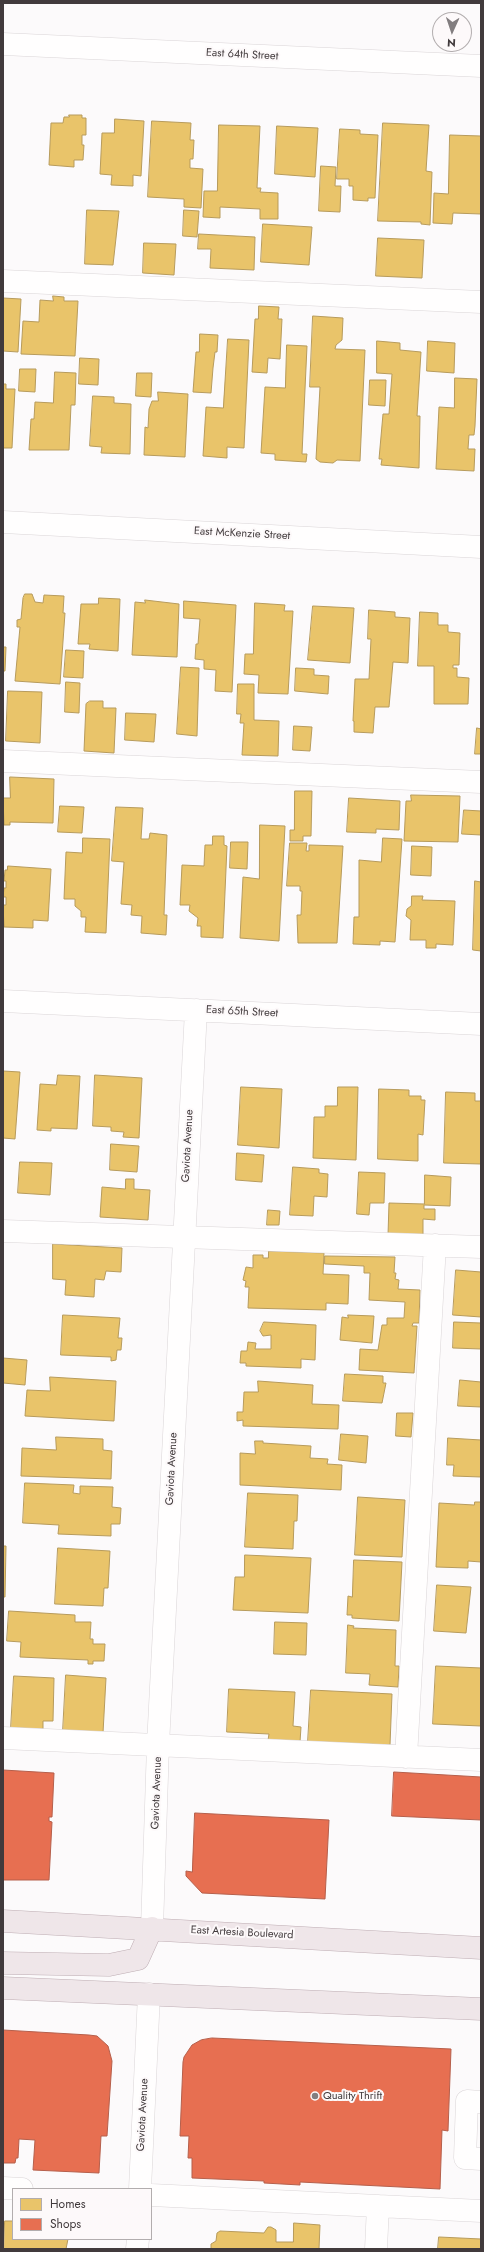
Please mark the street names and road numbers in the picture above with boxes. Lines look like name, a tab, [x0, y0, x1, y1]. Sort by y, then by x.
street label: East 64th Street	[205, 47, 279, 63]
street label: East McKenzie Street	[194, 525, 290, 543]
street label: East 65th Street	[206, 1004, 278, 1020]
street label: Gaviota Avenue	[179, 1109, 197, 1183]
street label: Gaviota Avenue	[163, 1432, 181, 1506]
street label: Gaviota Avenue	[149, 1756, 165, 1830]
street label: East Artesia Boulevard	[190, 1924, 294, 1942]
street label: Gaviota Avenue	[134, 2078, 152, 2152]

